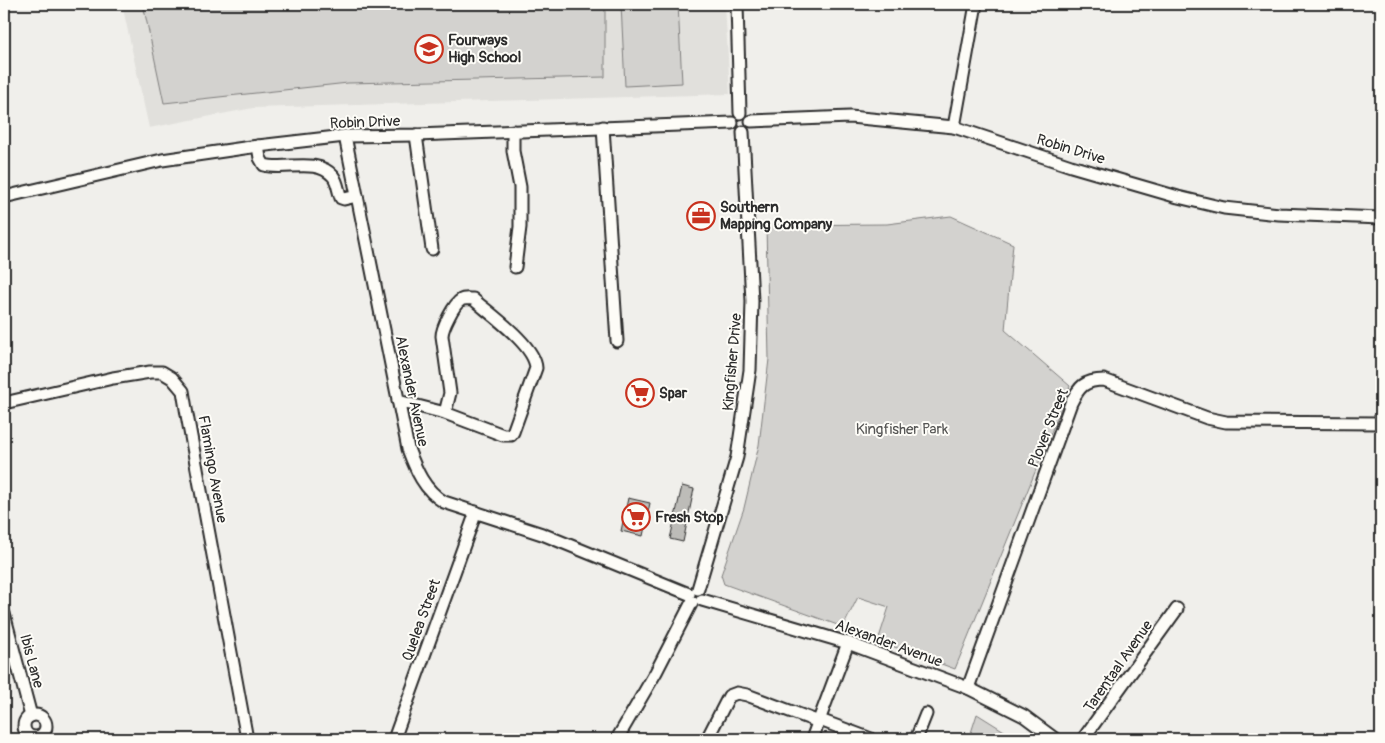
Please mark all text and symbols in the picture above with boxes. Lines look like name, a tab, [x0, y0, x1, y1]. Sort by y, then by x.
place label: Fourways High School	[448, 31, 521, 67]
school or university icon: Fourways High School	[414, 34, 444, 64]
street label: Robin Drive	[330, 112, 401, 133]
street label: Robin Drive	[1034, 130, 1108, 169]
place label: Southern Mapping Company	[720, 198, 833, 234]
office icon: Southern Mapping Company	[686, 201, 716, 231]
street label: Kingfisher Drive	[719, 312, 746, 412]
street label: Alexander Avenue	[390, 334, 433, 449]
supermarket icon: Spar	[625, 378, 655, 408]
place label: Spar	[659, 384, 688, 403]
street label: Plover Street	[1024, 385, 1073, 470]
street label: Flamingo Avenue	[194, 414, 231, 525]
park label: Kingfisher Park	[856, 420, 949, 439]
supermarket icon: Fresh Stop	[621, 502, 651, 532]
place label: Fresh Stop	[655, 508, 724, 527]
street label: Quelea Street	[398, 576, 445, 664]
street label: Alexander Avenue	[833, 615, 946, 672]
street label: Tarentaal Avenue	[1080, 616, 1157, 716]
street label: Ibis Lane	[15, 632, 48, 691]

